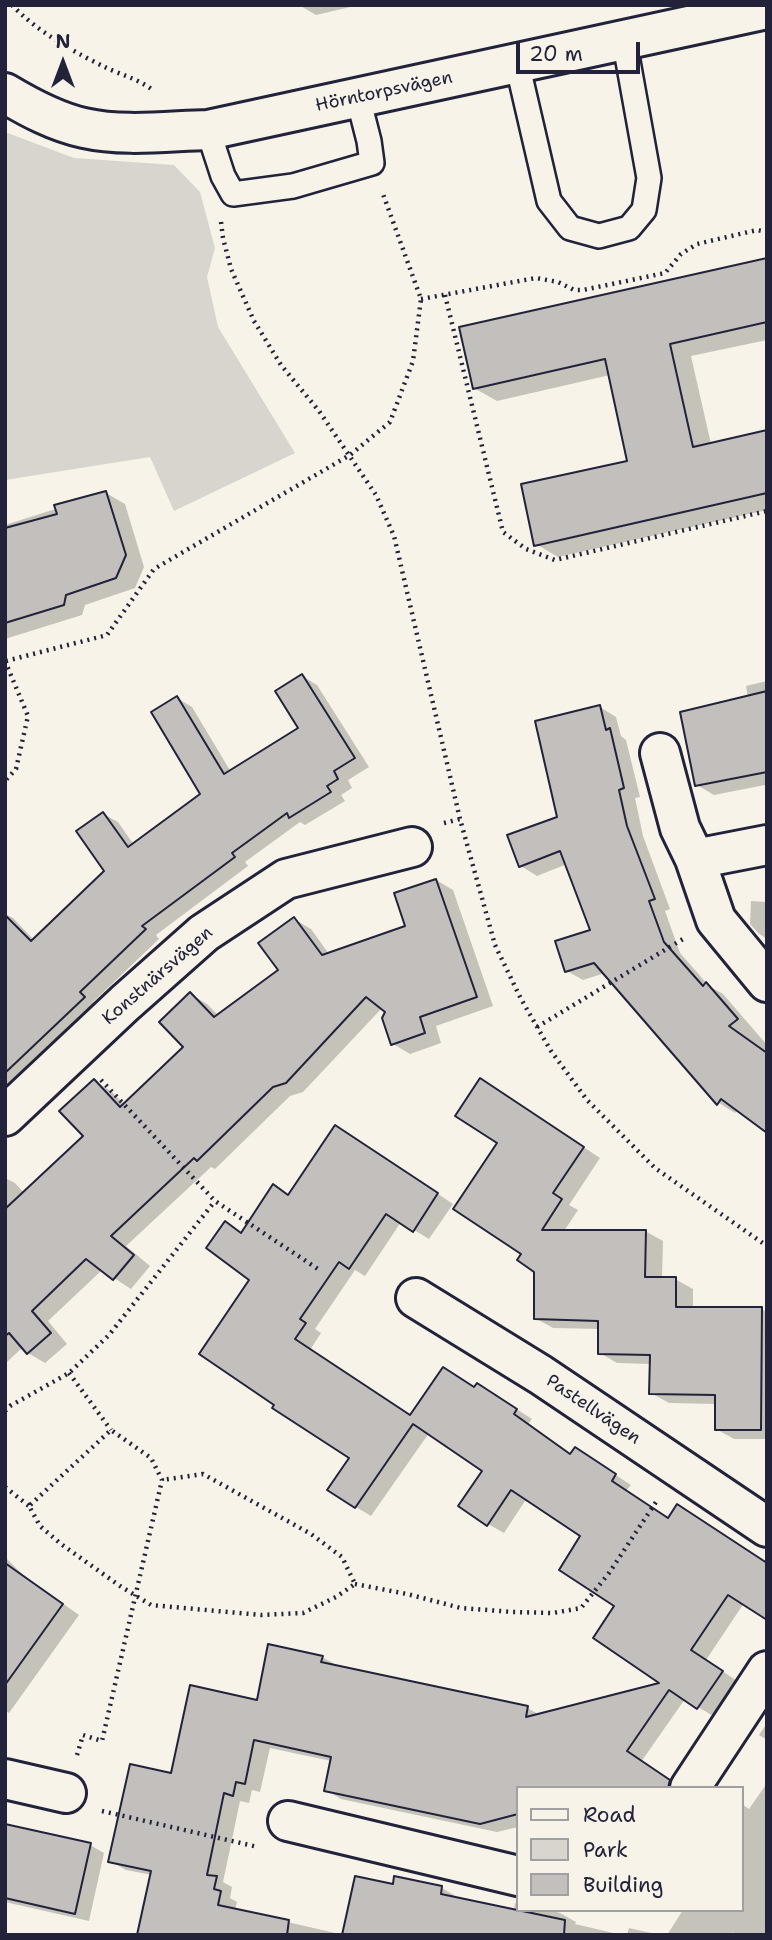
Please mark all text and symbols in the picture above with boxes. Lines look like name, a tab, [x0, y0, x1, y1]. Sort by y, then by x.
north arrow	[28, 28, 98, 98]
scale bar	[520, 28, 644, 72]
text: N	[55, 29, 71, 54]
text: 20 m	[529, 40, 583, 68]
street label: Hörntorpsvägen	[314, 67, 454, 117]
street label: Konstnärsvägen	[98, 922, 218, 1030]
street label: Pastellvägen	[542, 1370, 644, 1450]
legend	[516, 1786, 744, 1912]
text: Road	[583, 1801, 636, 1829]
text: Park	[583, 1836, 628, 1864]
text: Building	[583, 1871, 663, 1899]

